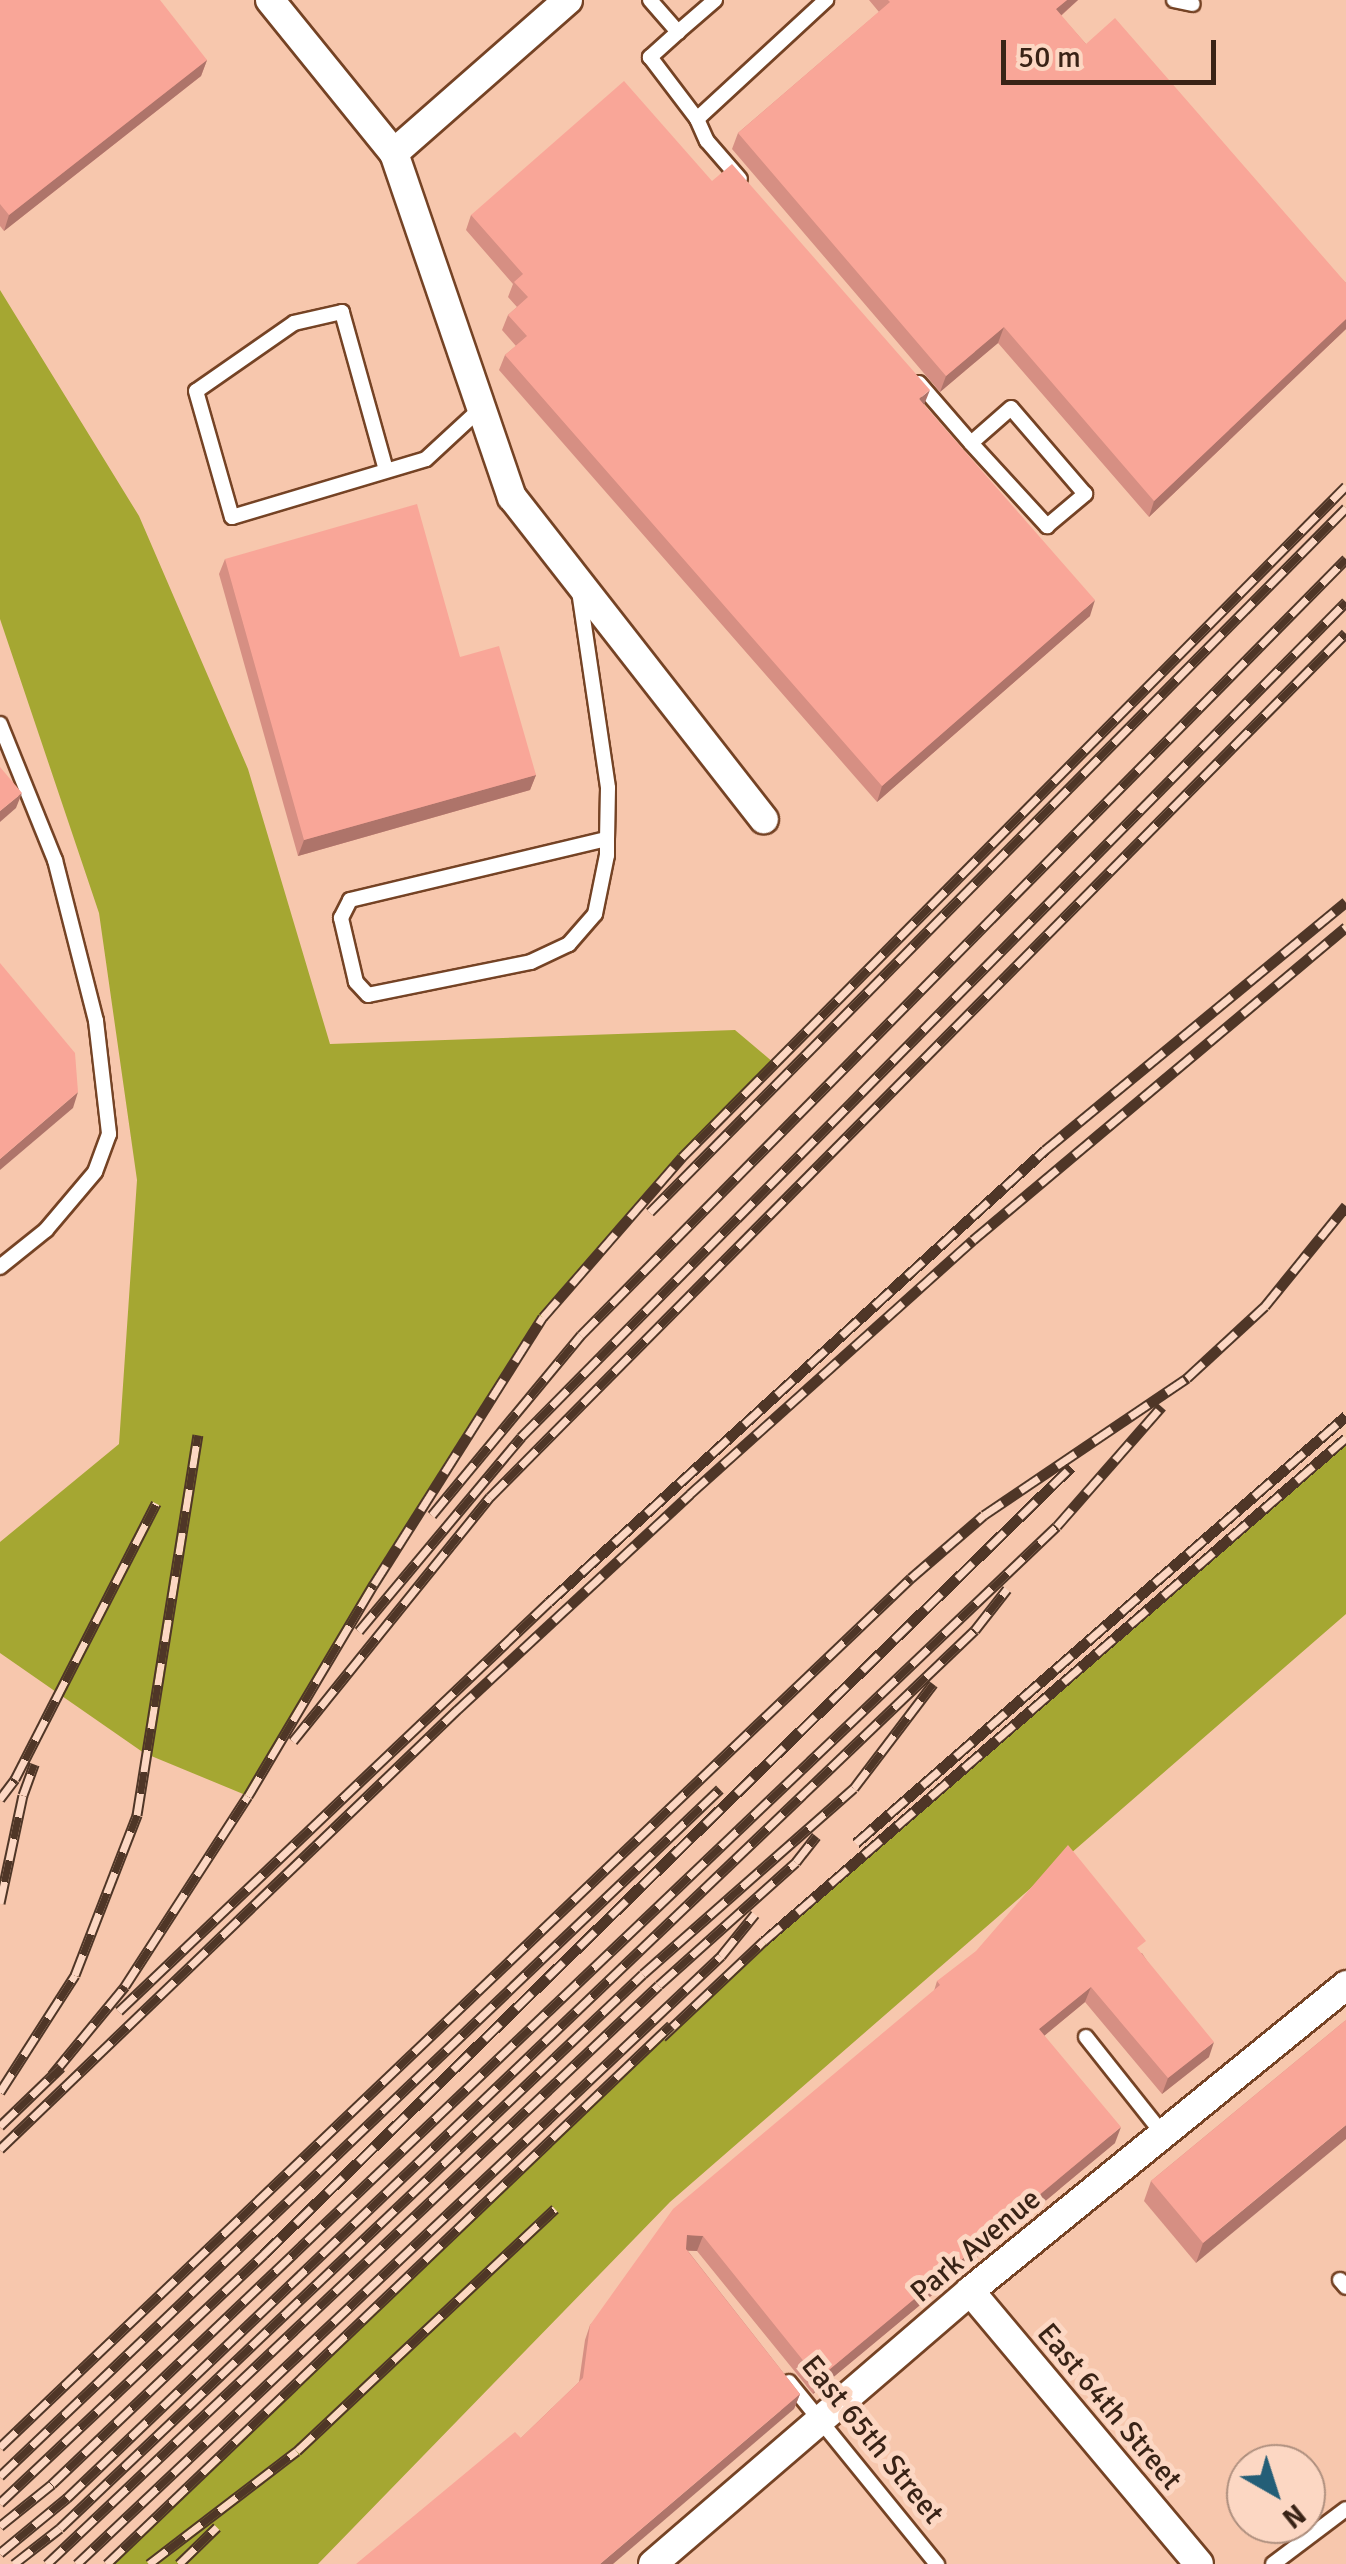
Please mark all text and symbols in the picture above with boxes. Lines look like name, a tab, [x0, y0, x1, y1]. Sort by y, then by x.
scale bar	[1006, 20, 1221, 82]
text: 50 m	[1018, 39, 1081, 76]
street label: Park Avenue	[904, 2181, 1048, 2311]
street label: East 64th Street	[1029, 2316, 1189, 2498]
street label: East 65th Street	[793, 2349, 951, 2531]
north arrow	[1226, 2444, 1326, 2544]
text: N	[1275, 2496, 1312, 2535]

